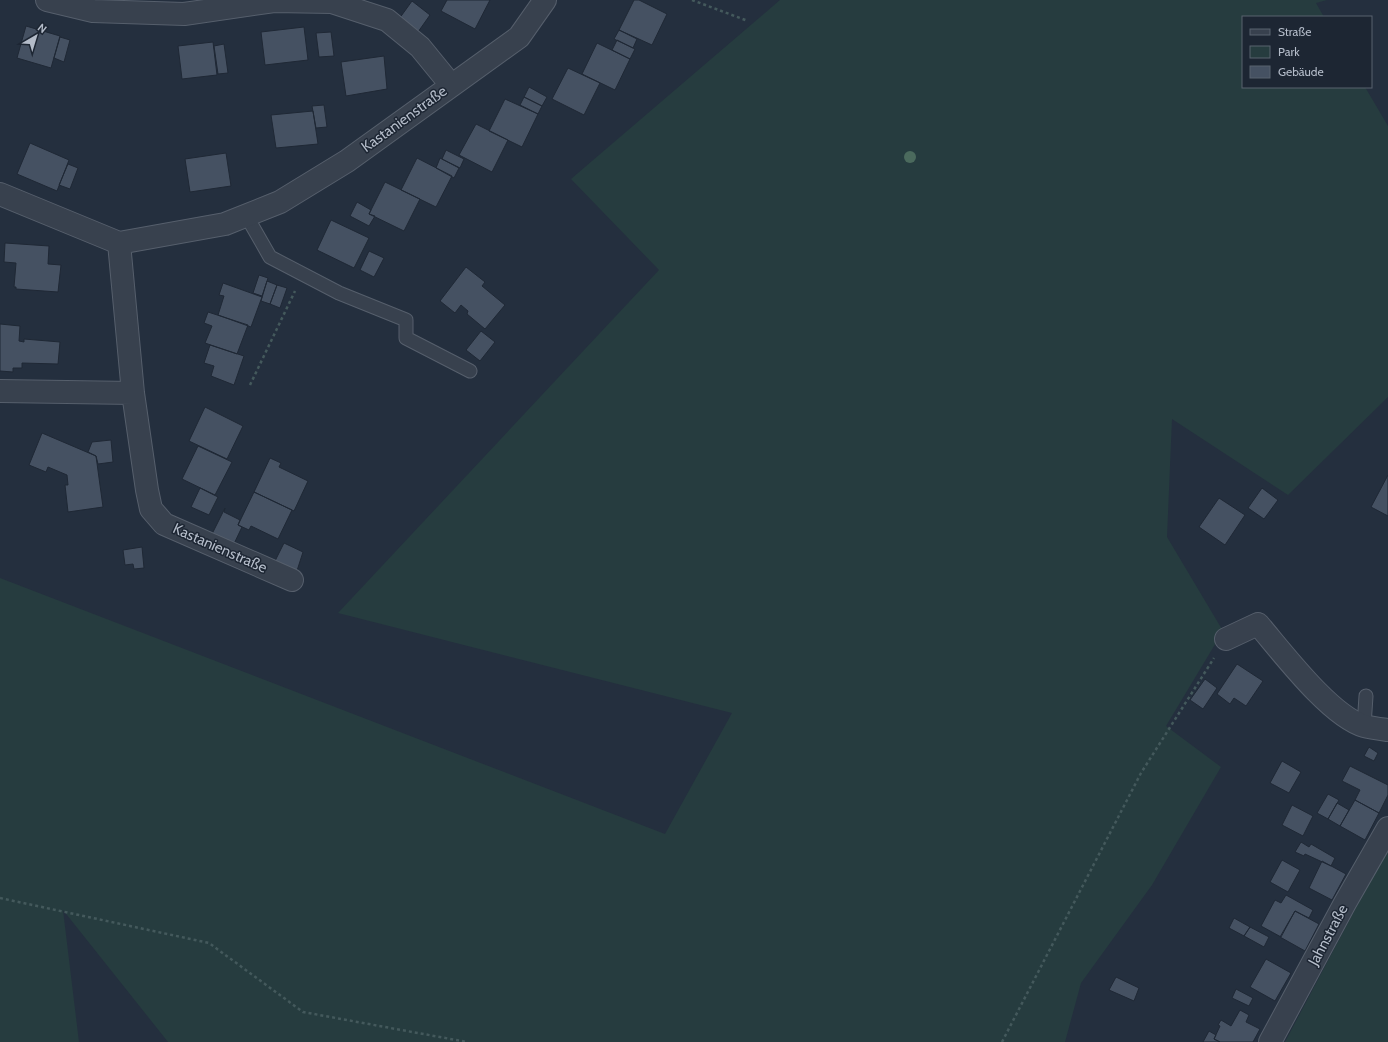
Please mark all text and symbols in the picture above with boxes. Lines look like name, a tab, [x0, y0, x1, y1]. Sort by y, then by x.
north arrow	[16, 16, 56, 56]
legend	[1242, 16, 1372, 88]
text: N	[35, 20, 50, 36]
text: Straße	[1278, 24, 1311, 39]
text: Park	[1278, 44, 1300, 59]
text: Gebäude	[1278, 64, 1324, 79]
street label: Kastanienstraße	[358, 82, 450, 156]
street label: Kastanienstraße	[170, 519, 270, 577]
street label: Jahnstraße	[1304, 901, 1352, 970]

